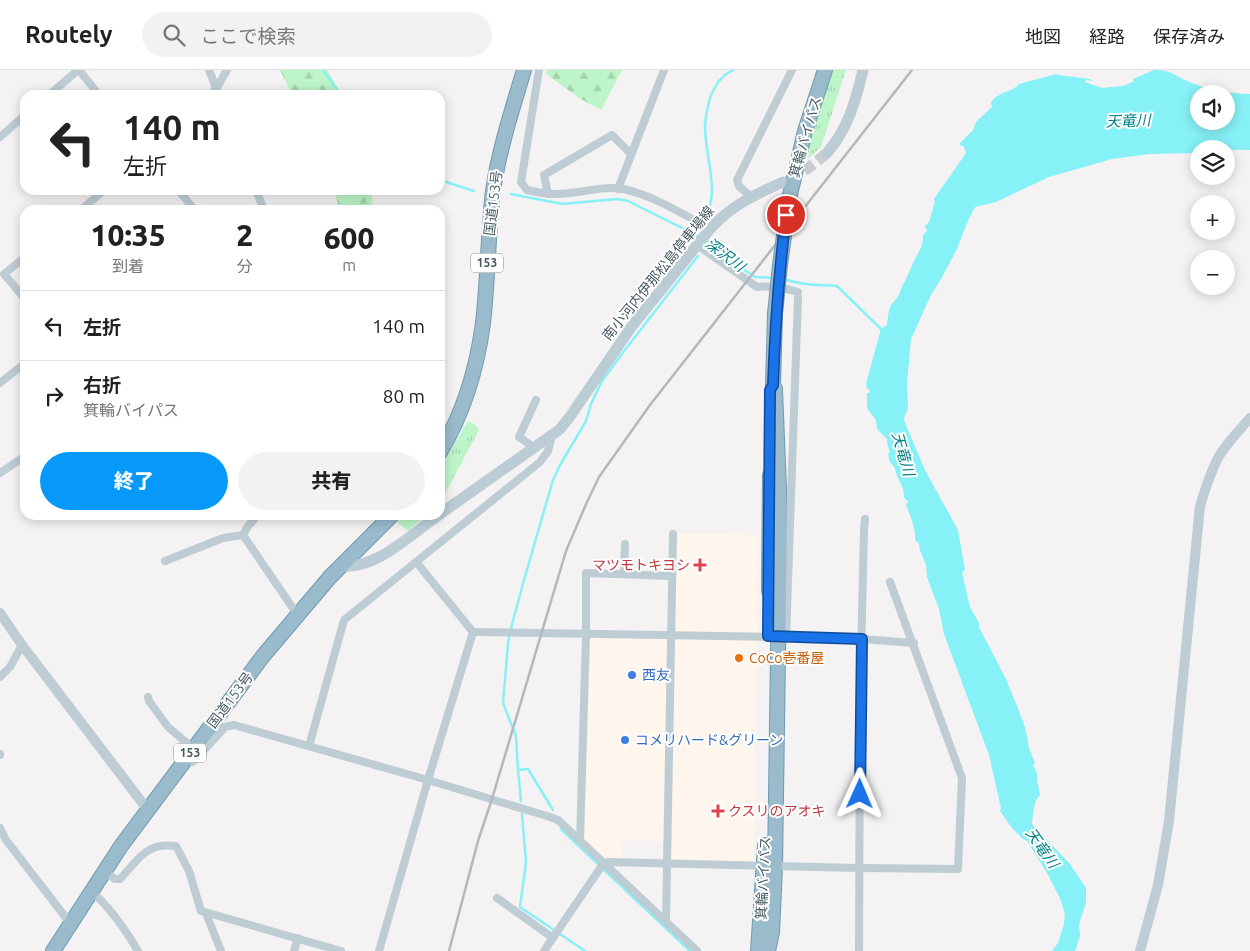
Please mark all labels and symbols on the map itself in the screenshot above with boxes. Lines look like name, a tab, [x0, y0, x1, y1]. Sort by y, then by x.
street label: 箕輪バイパス	[786, 95, 824, 179]
water label: 天竜川	[1105, 111, 1153, 130]
street label: 国道153号	[481, 169, 505, 237]
pin	[765, 194, 807, 236]
street label: 南小河内伊那松島停車場線	[599, 203, 717, 343]
water label: 深沢川	[702, 234, 750, 276]
road number: 153	[471, 254, 503, 272]
water label: 天竜川	[889, 430, 918, 480]
place label: マツモトキヨシ	[592, 557, 690, 573]
marker: マツモトキヨシ	[694, 559, 706, 571]
place label: CoCo壱番屋	[749, 650, 825, 666]
marker: CoCo壱番屋	[733, 652, 745, 664]
place label: 西友	[642, 667, 670, 683]
street label: 国道153号	[204, 669, 256, 731]
marker: 西友	[626, 669, 638, 681]
place label: コメリハード&グリーン	[635, 732, 783, 748]
marker: コメリハード&グリーン	[619, 734, 631, 746]
road number: 153	[174, 744, 206, 762]
position arrow	[833, 767, 885, 819]
place label: クスリのアオキ	[728, 803, 826, 819]
marker: クスリのアオキ	[712, 805, 724, 817]
water label: 天竜川	[1023, 824, 1063, 873]
street label: 箕輪バイパス	[753, 836, 773, 920]

